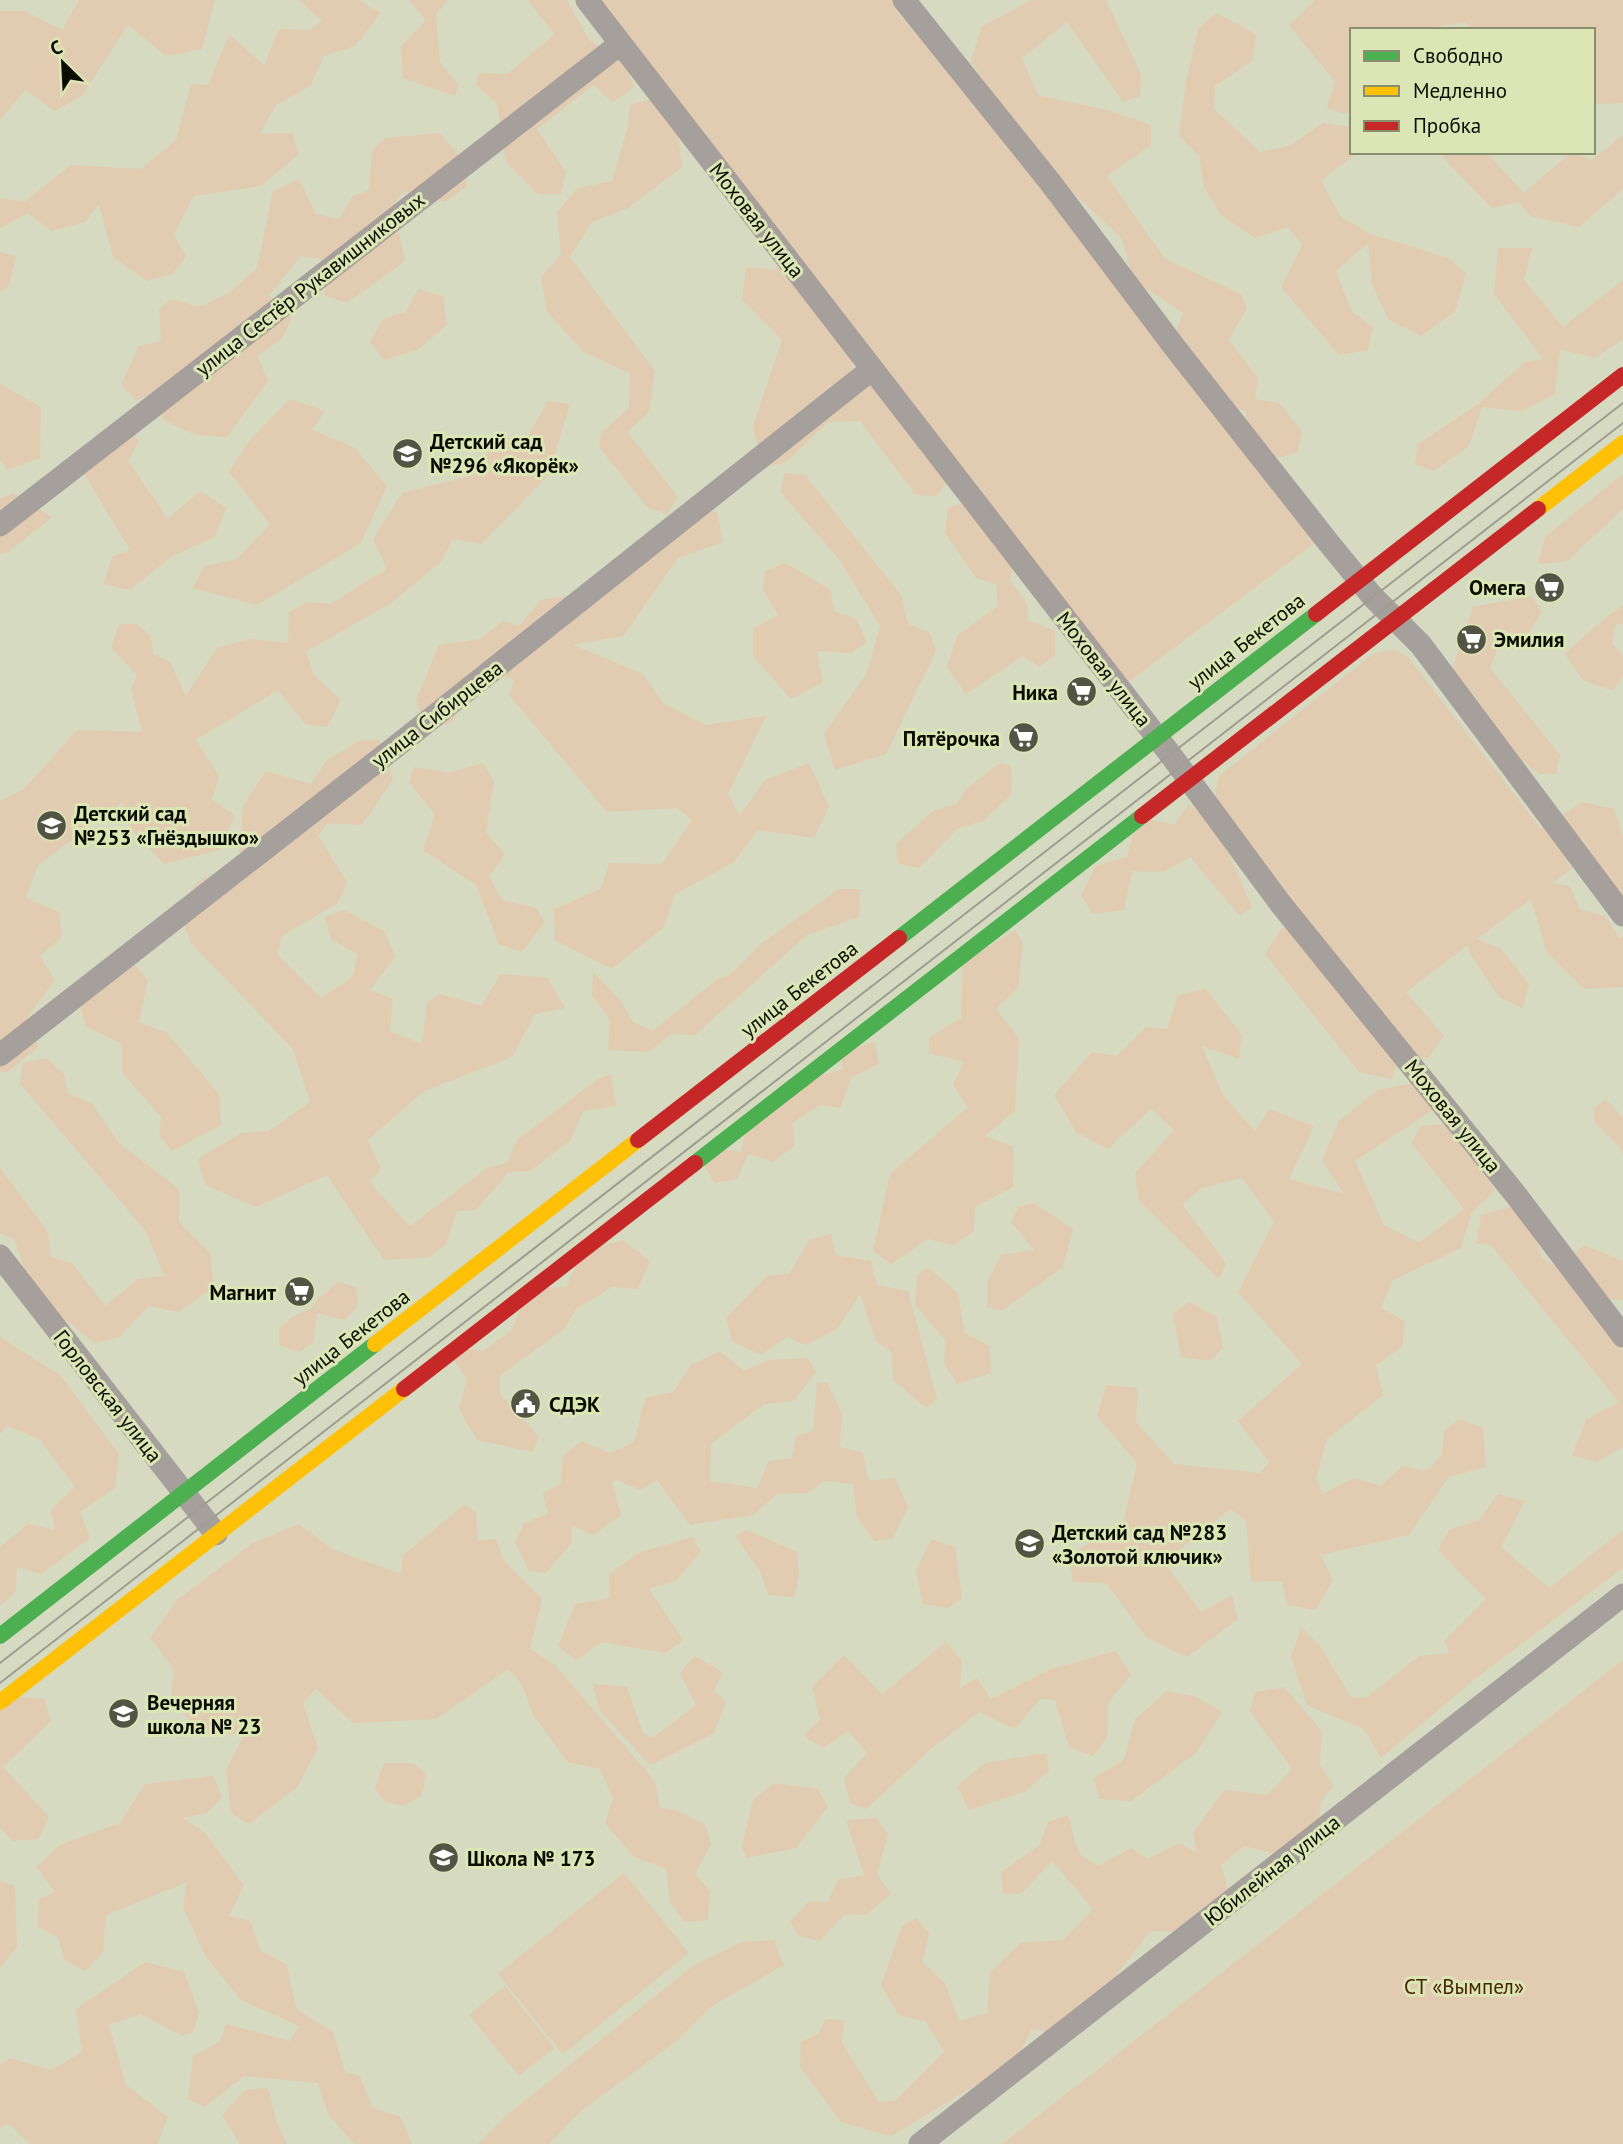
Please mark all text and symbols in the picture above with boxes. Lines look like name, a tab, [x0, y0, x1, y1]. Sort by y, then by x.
north arrow	[28, 28, 98, 98]
legend	[1350, 28, 1595, 154]
text: С	[46, 34, 66, 61]
text: Свободно	[1413, 42, 1503, 69]
text: Медленно	[1413, 77, 1507, 104]
text: Пробка	[1413, 112, 1481, 139]
street label: Моховая улица	[704, 157, 810, 283]
street label: улица Сестёр Рукавишниковых	[190, 186, 430, 382]
place label: Детский сад №296 «Якорёк»	[430, 428, 579, 479]
school or university icon: Детский сад №296 «Якорёк»	[390, 436, 424, 470]
supermarket icon: Омега	[1532, 570, 1566, 604]
place label: Омега	[1469, 574, 1526, 601]
street label: улица Бекетова	[1182, 587, 1310, 695]
street label: Моховая улица	[1051, 606, 1157, 732]
supermarket icon: Эмилия	[1454, 622, 1488, 656]
place label: Эмилия	[1494, 626, 1564, 653]
street label: улица Сибирцева	[366, 654, 508, 774]
supermarket icon: Ника	[1064, 675, 1098, 709]
place label: Ника	[1012, 679, 1058, 706]
supermarket icon: Пятёрочка	[1006, 721, 1040, 755]
place label: Пятёрочка	[903, 725, 1000, 752]
place label: Детский сад №253 «Гнёздышко»	[74, 800, 259, 851]
school or university icon: Детский сад №253 «Гнёздышко»	[34, 808, 68, 842]
street label: улица Бекетова	[735, 935, 863, 1043]
street label: Моховая улица	[1399, 1054, 1507, 1178]
supermarket icon: Магнит	[282, 1275, 316, 1309]
place label: Магнит	[209, 1279, 276, 1306]
street label: улица Бекетова	[287, 1283, 415, 1391]
street label: Горловская улица	[48, 1324, 168, 1468]
public building icon: СДЭК	[509, 1387, 543, 1421]
place label: СДЭК	[549, 1391, 600, 1418]
place label: Детский сад №283 «Золотой ключик»	[1052, 1519, 1227, 1570]
school or university icon: Детский сад №283 «Золотой ключик»	[1012, 1527, 1046, 1561]
place label: Вечерняя школа № 23	[147, 1689, 261, 1740]
school or university icon: Вечерняя школа № 23	[107, 1697, 141, 1731]
street label: Юбилейная улица	[1199, 1809, 1345, 1931]
school or university icon: Школа № 173	[427, 1841, 461, 1875]
place label: Школа № 173	[467, 1845, 596, 1872]
park label: СТ «Вымпел»	[1404, 1973, 1524, 2000]

